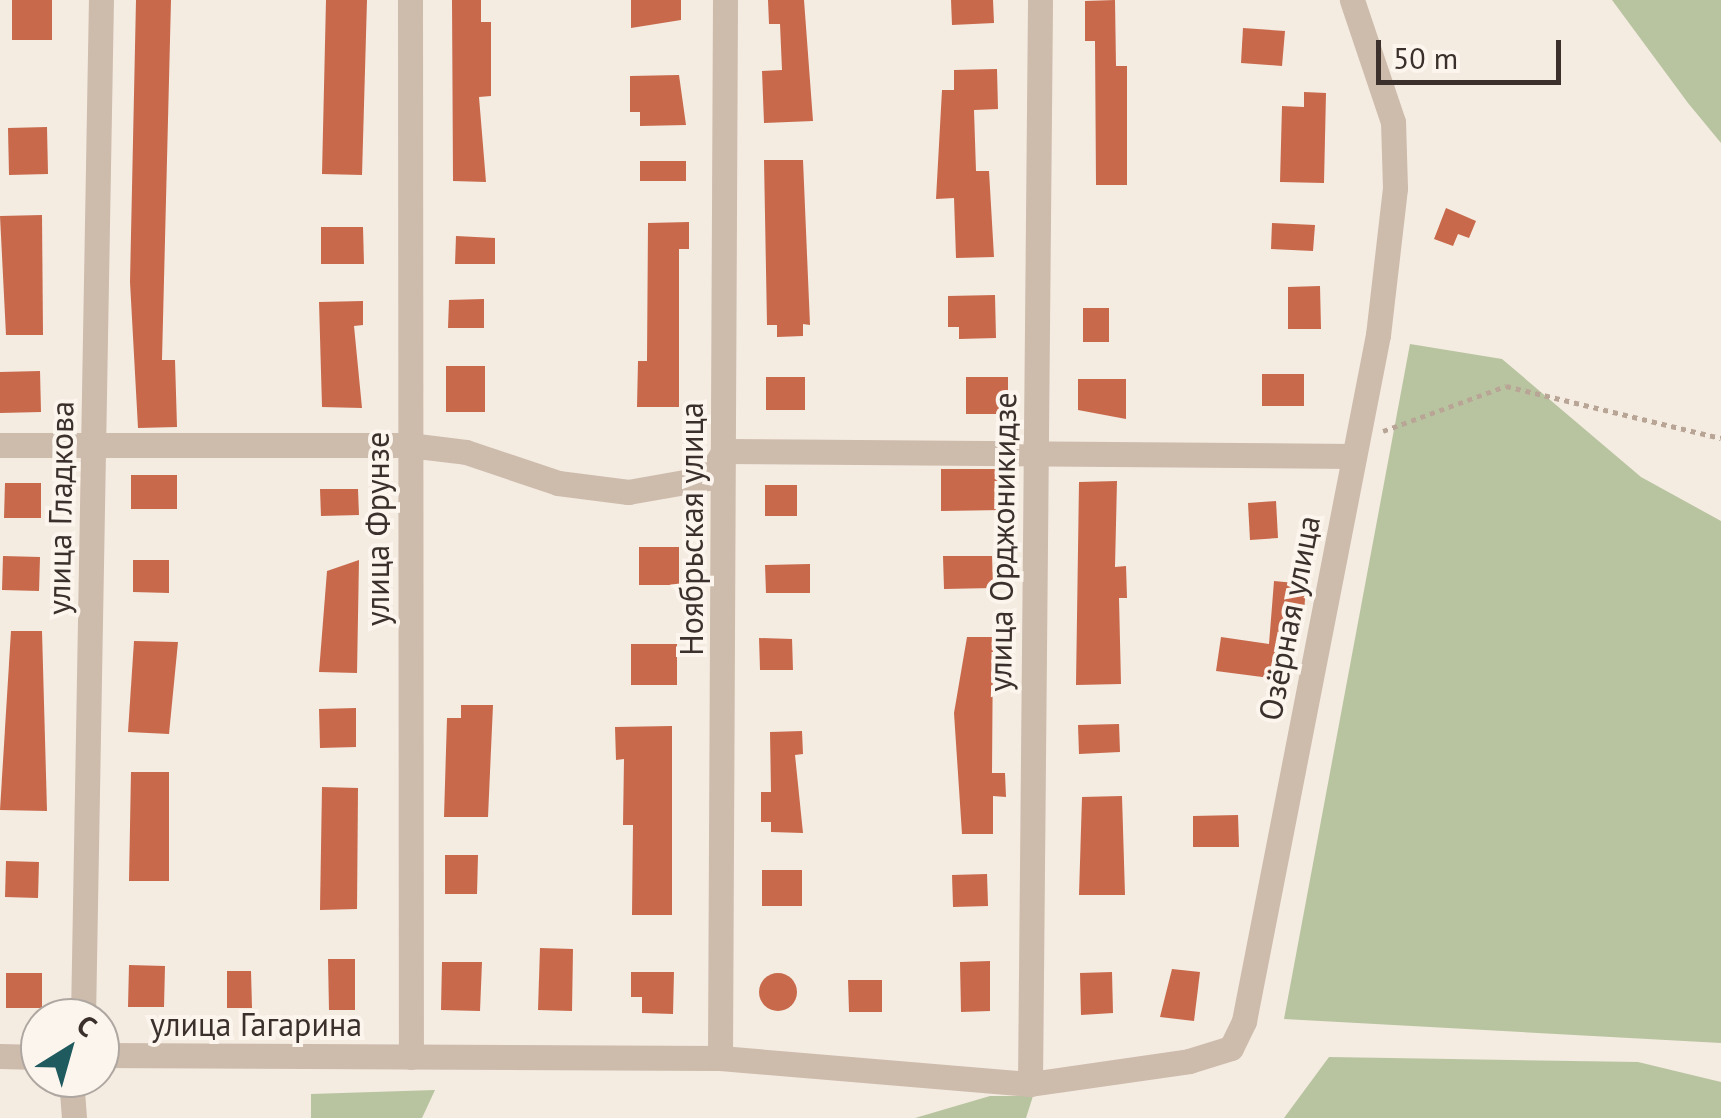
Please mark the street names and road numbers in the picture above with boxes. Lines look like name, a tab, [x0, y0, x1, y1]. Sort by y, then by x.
street label: улица Орджоникидзе	[980, 392, 1024, 692]
street label: улица Гладкова	[39, 401, 81, 615]
street label: Ноябрьская улица	[672, 402, 710, 656]
street label: улица Фрунзе	[358, 432, 396, 626]
street label: Озёрная улица	[1250, 512, 1328, 724]
street label: улица Гагарина	[150, 1005, 362, 1043]

